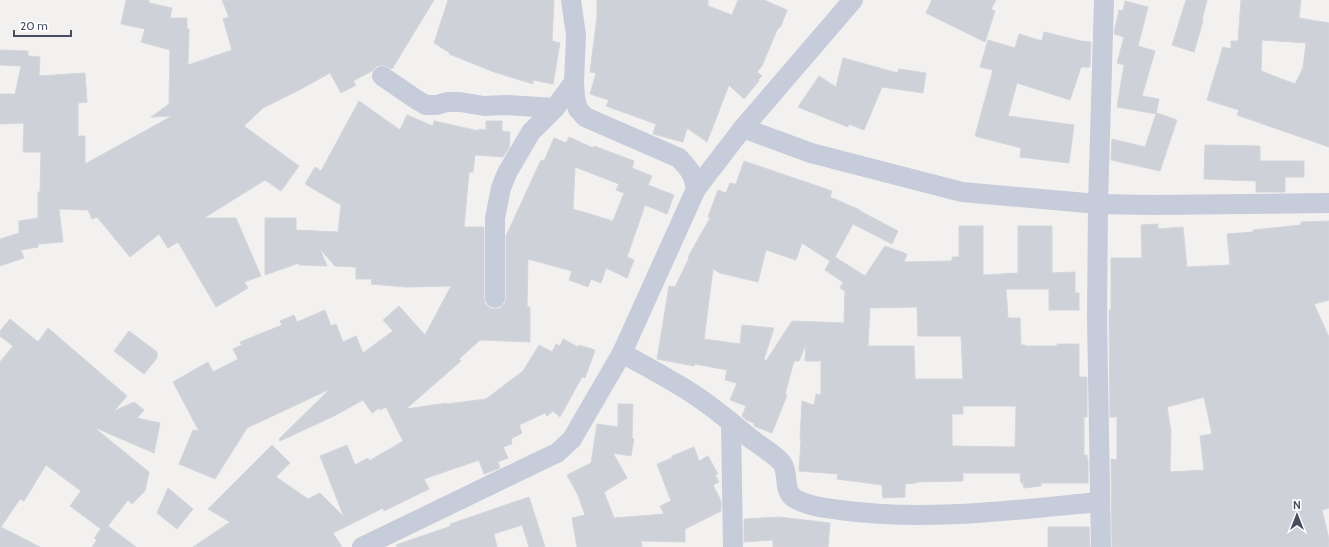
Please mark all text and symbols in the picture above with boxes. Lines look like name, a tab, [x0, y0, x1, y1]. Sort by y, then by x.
scale bar	[14, 12, 71, 38]
text: 20 m	[20, 18, 48, 33]
north arrow	[1277, 495, 1317, 535]
text: N	[1293, 498, 1301, 512]

